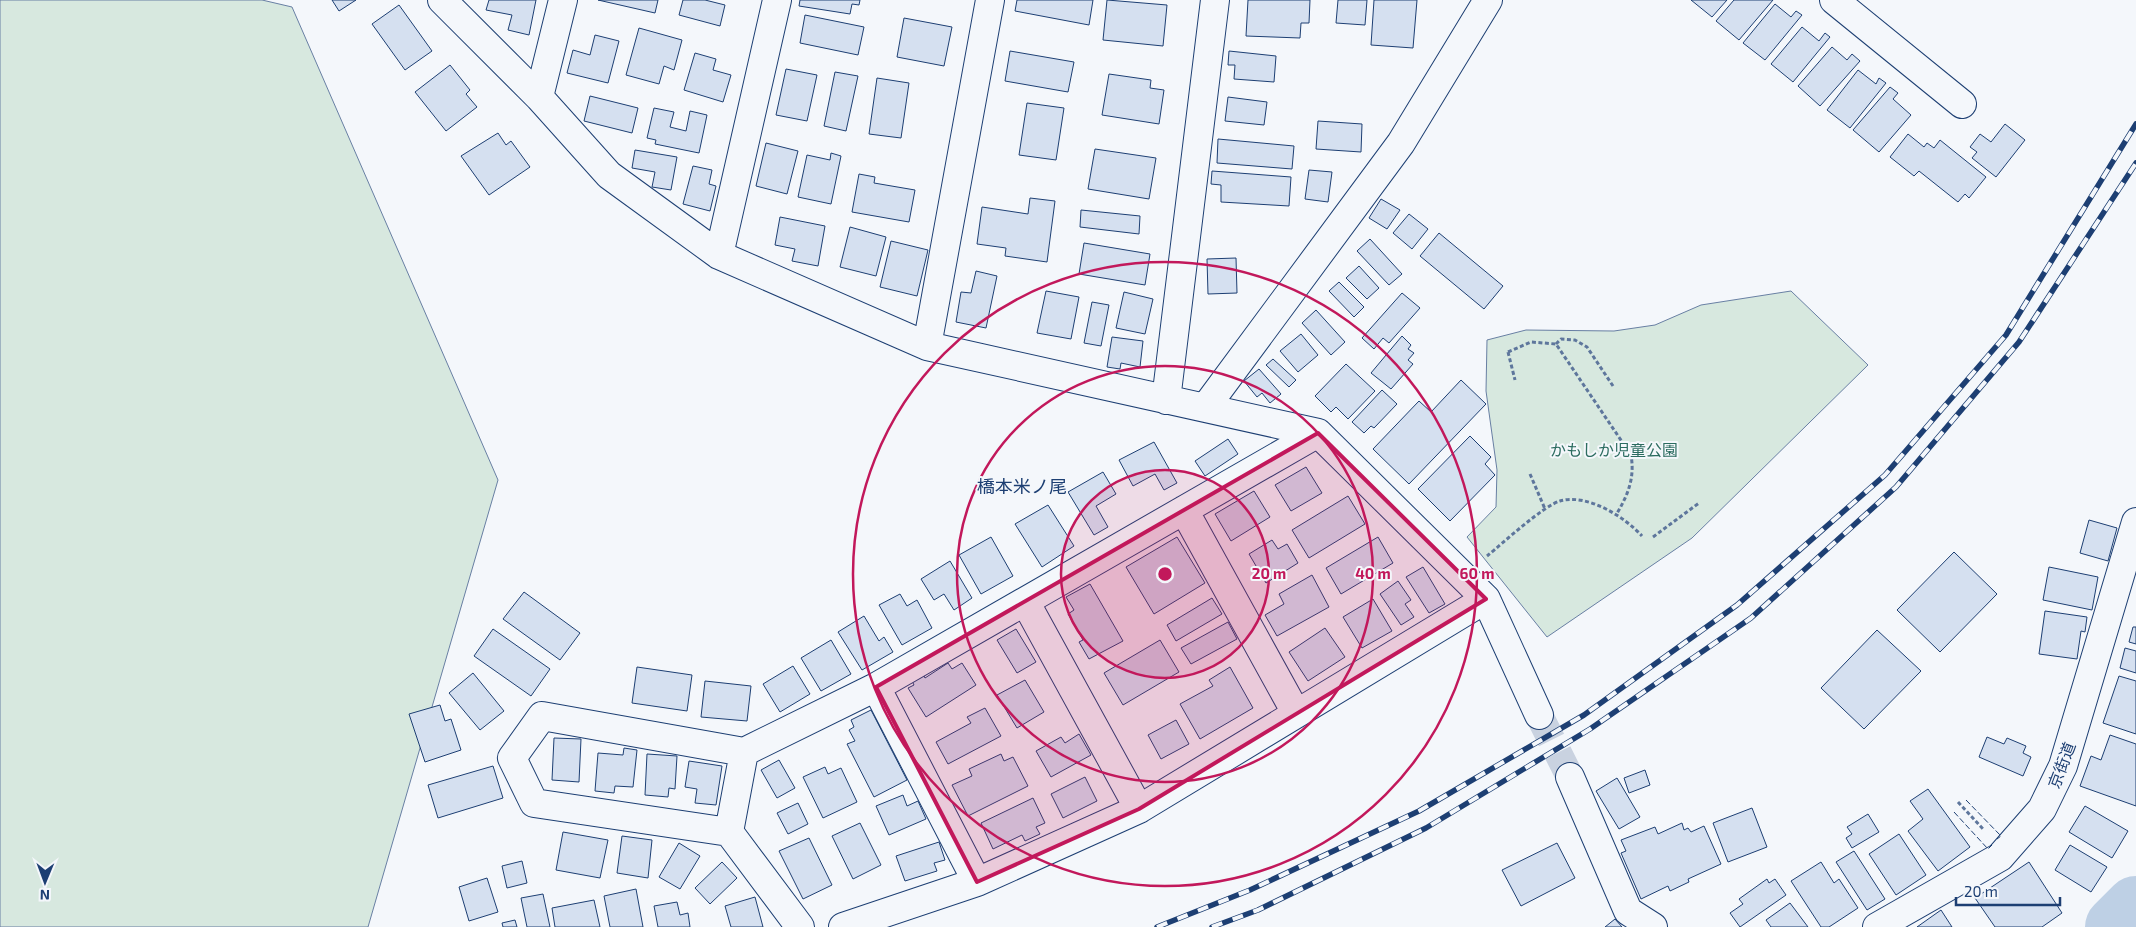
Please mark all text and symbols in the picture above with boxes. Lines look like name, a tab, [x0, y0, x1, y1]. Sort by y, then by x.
park label: かもしか児童公園	[1550, 440, 1678, 459]
district label: 橋本米ノ尾	[977, 475, 1067, 497]
text: 20 m	[1252, 564, 1286, 582]
text: 40 m	[1355, 564, 1391, 582]
text: 60 m	[1460, 564, 1494, 582]
centre of rings	[1156, 565, 1174, 583]
street label: 京街道	[2044, 739, 2078, 791]
north arrow	[20, 857, 70, 907]
scale bar	[1956, 874, 2060, 906]
text: 20 m	[1964, 882, 1998, 900]
text: N	[40, 887, 50, 904]

